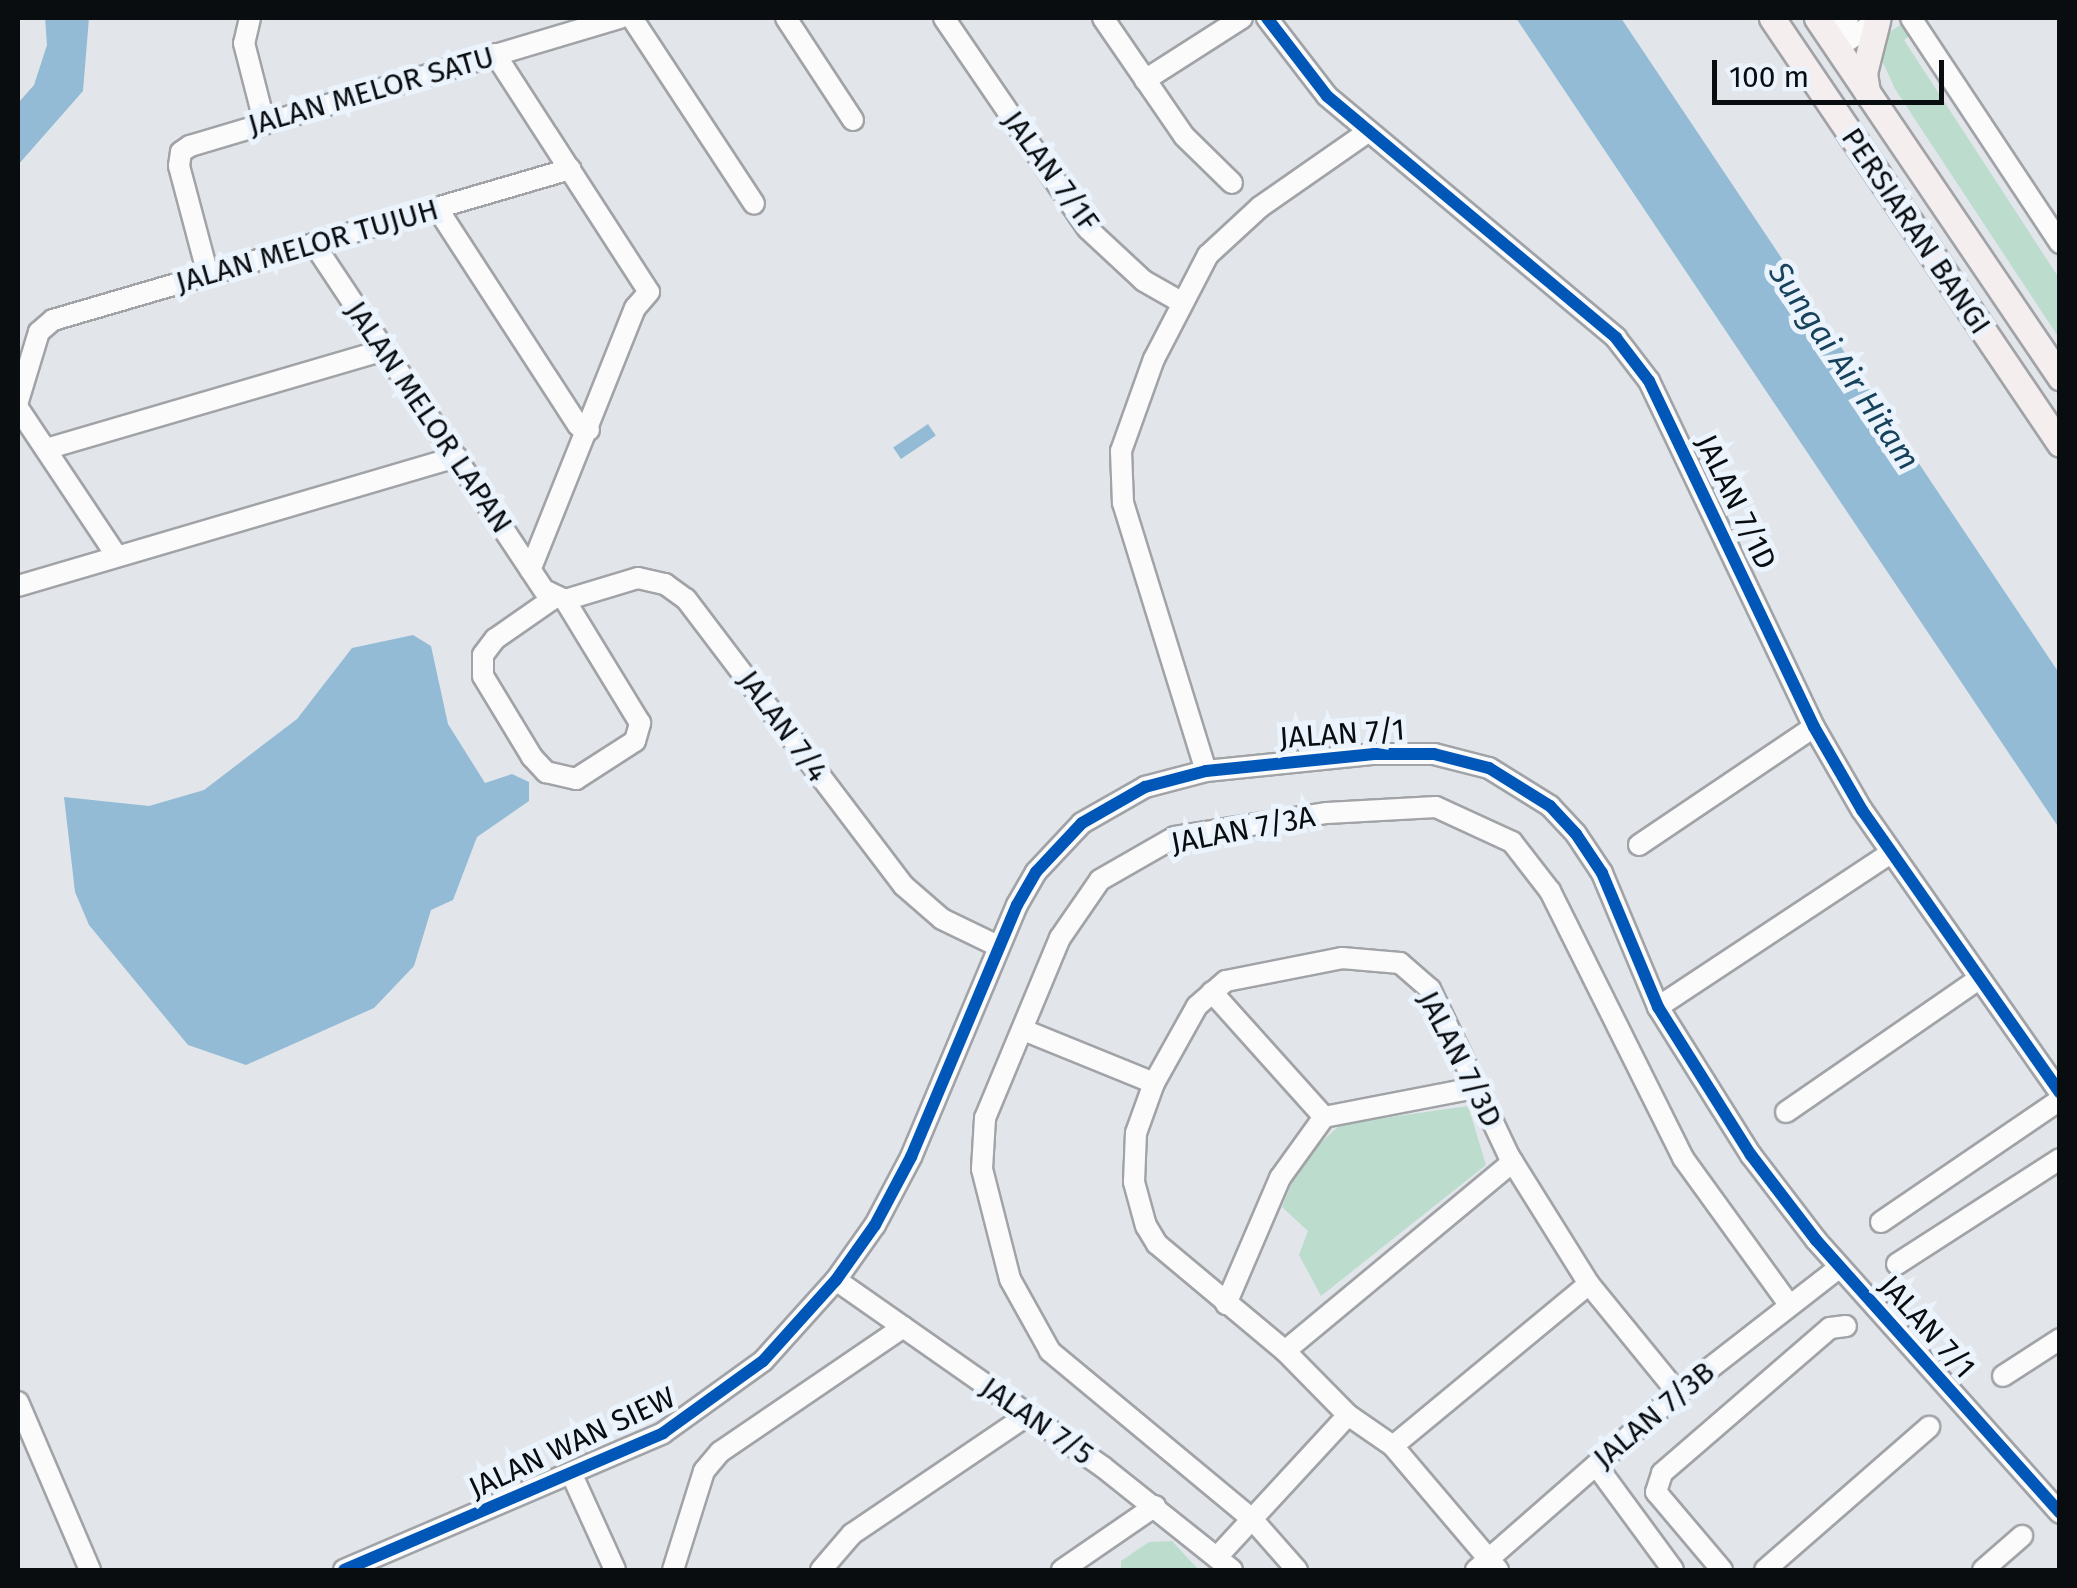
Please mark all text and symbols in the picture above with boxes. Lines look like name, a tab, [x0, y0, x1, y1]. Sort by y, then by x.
street label: JALAN MELOR SATU	[244, 39, 498, 143]
scale bar	[1717, 40, 1950, 102]
text: 100 m	[1729, 59, 1809, 95]
street label: JALAN 7/1F	[995, 104, 1107, 238]
street label: PERSIARAN BANGI	[1834, 121, 1998, 341]
street label: JALAN MELOR TUJUH	[172, 191, 442, 301]
water label: Sungai Air Hitam	[1760, 255, 1928, 477]
street label: JALAN MELOR LAPAN	[338, 294, 520, 540]
street label: JALAN 7/1D	[1688, 429, 1784, 575]
street label: JALAN 7/4	[730, 663, 836, 789]
street label: JALAN 7/1	[1278, 712, 1406, 756]
street label: JALAN 7/3A	[1168, 798, 1318, 862]
street label: JALAN 7/3D	[1410, 985, 1510, 1133]
street label: JALAN 7/1	[1872, 1268, 1982, 1386]
street label: JALAN 7/3B	[1586, 1354, 1722, 1476]
street label: JALAN 7/5	[974, 1369, 1100, 1473]
street label: JALAN WAN SIEW	[463, 1379, 681, 1507]

